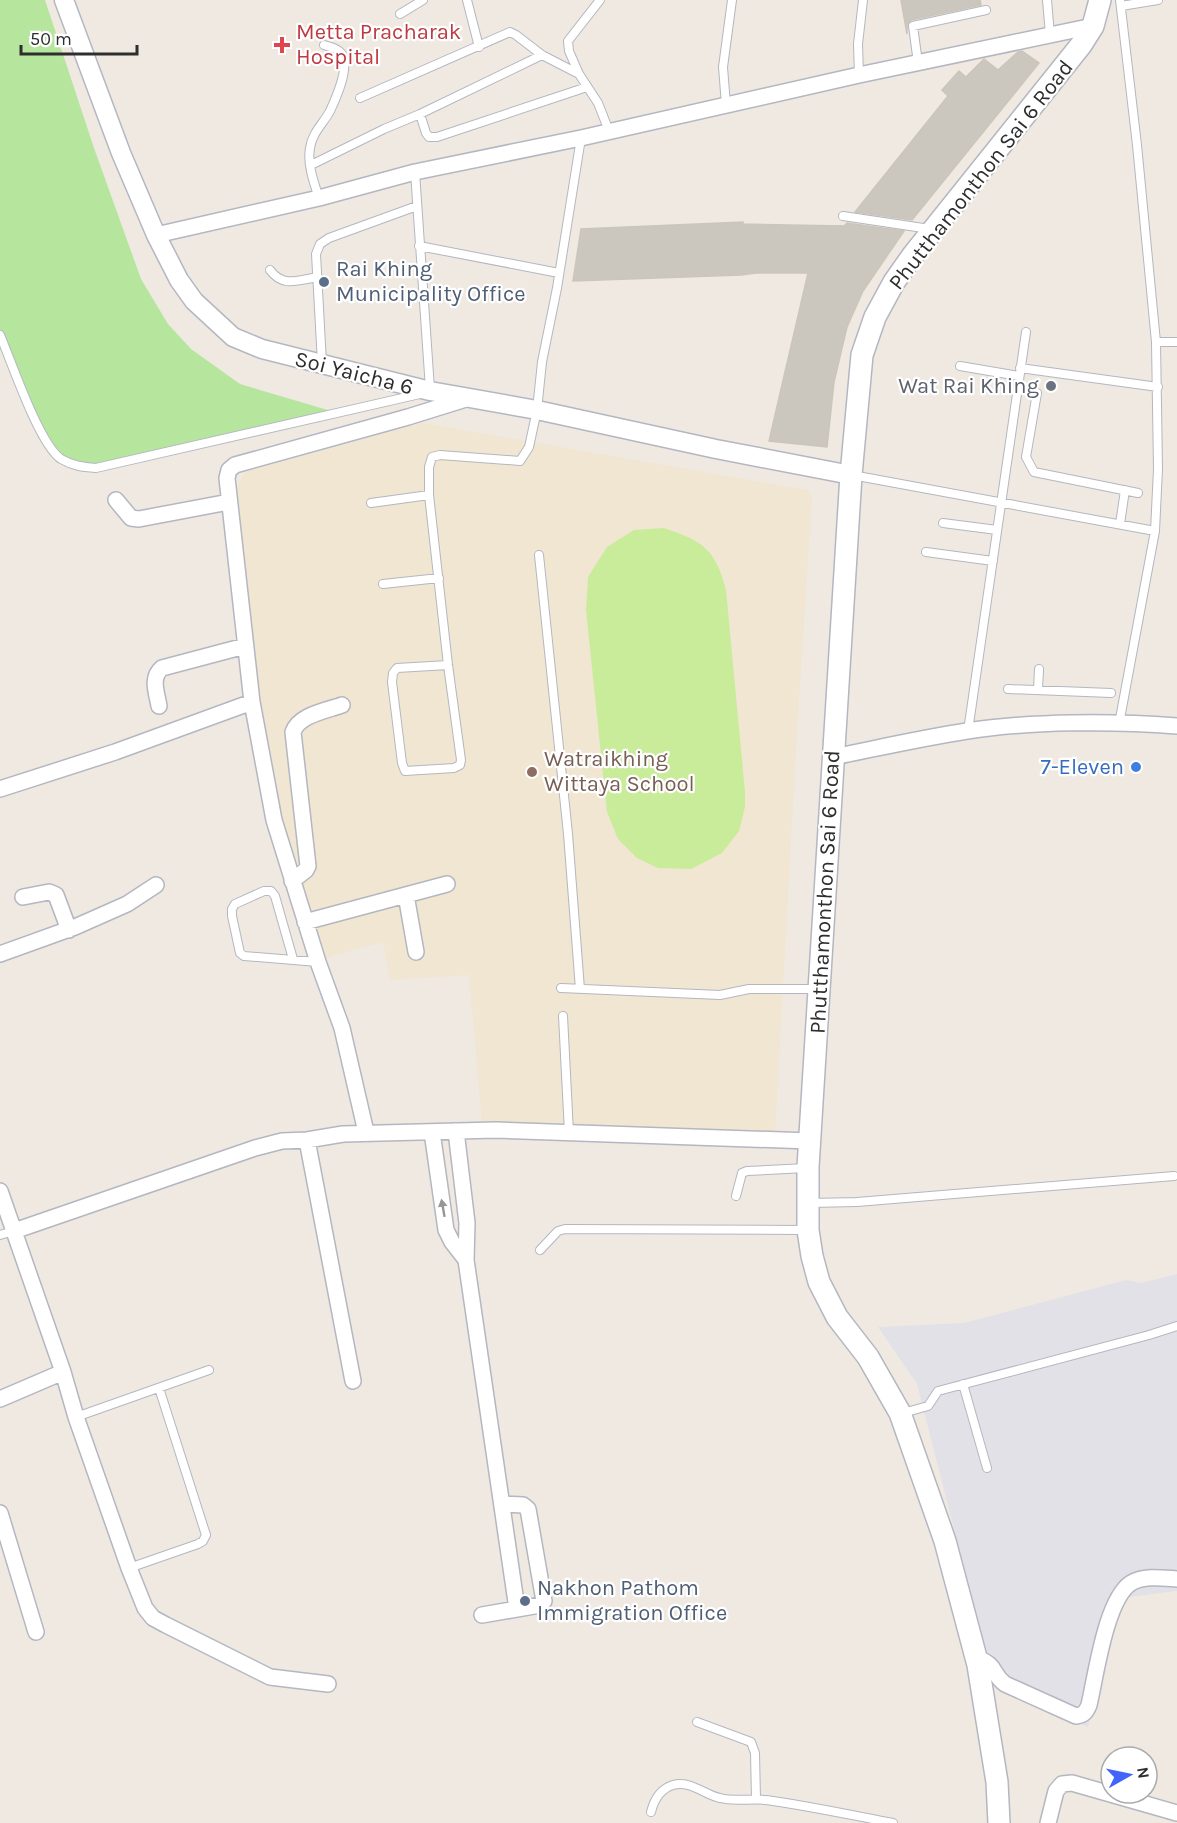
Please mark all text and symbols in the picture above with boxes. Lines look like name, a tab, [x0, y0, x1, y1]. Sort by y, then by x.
scale bar	[21, 18, 136, 56]
place label: Metta Pracharak Hospital	[296, 19, 461, 70]
text: 50 m	[30, 28, 72, 50]
marker: Metta Pracharak Hospital	[273, 36, 291, 54]
street label: Phutthamonthon Sai 6 Road	[883, 55, 1079, 295]
place label: Rai Khing Municipality Office	[336, 256, 526, 307]
marker: Rai Khing Municipality Office	[317, 275, 331, 289]
street label: Soi Yaicha 6	[292, 346, 416, 400]
place label: Wat Rai Khing	[898, 373, 1040, 399]
marker: Wat Rai Khing	[1044, 379, 1058, 393]
place label: Watraikhing Wittaya School	[544, 746, 695, 797]
street label: Phutthamonthon Sai 6 Road	[805, 749, 845, 1035]
place label: 7-Eleven	[1041, 754, 1124, 780]
marker: 7-Eleven	[1129, 760, 1143, 774]
marker: Watraikhing Wittaya School	[525, 765, 539, 779]
one-way arrow	[438, 1198, 447, 1217]
place label: Nakhon Pathom Immigration Office	[537, 1575, 727, 1626]
marker: Nakhon Pathom Immigration Office	[518, 1594, 532, 1608]
north arrow	[1099, 1745, 1159, 1805]
text: N	[1133, 1766, 1154, 1780]

